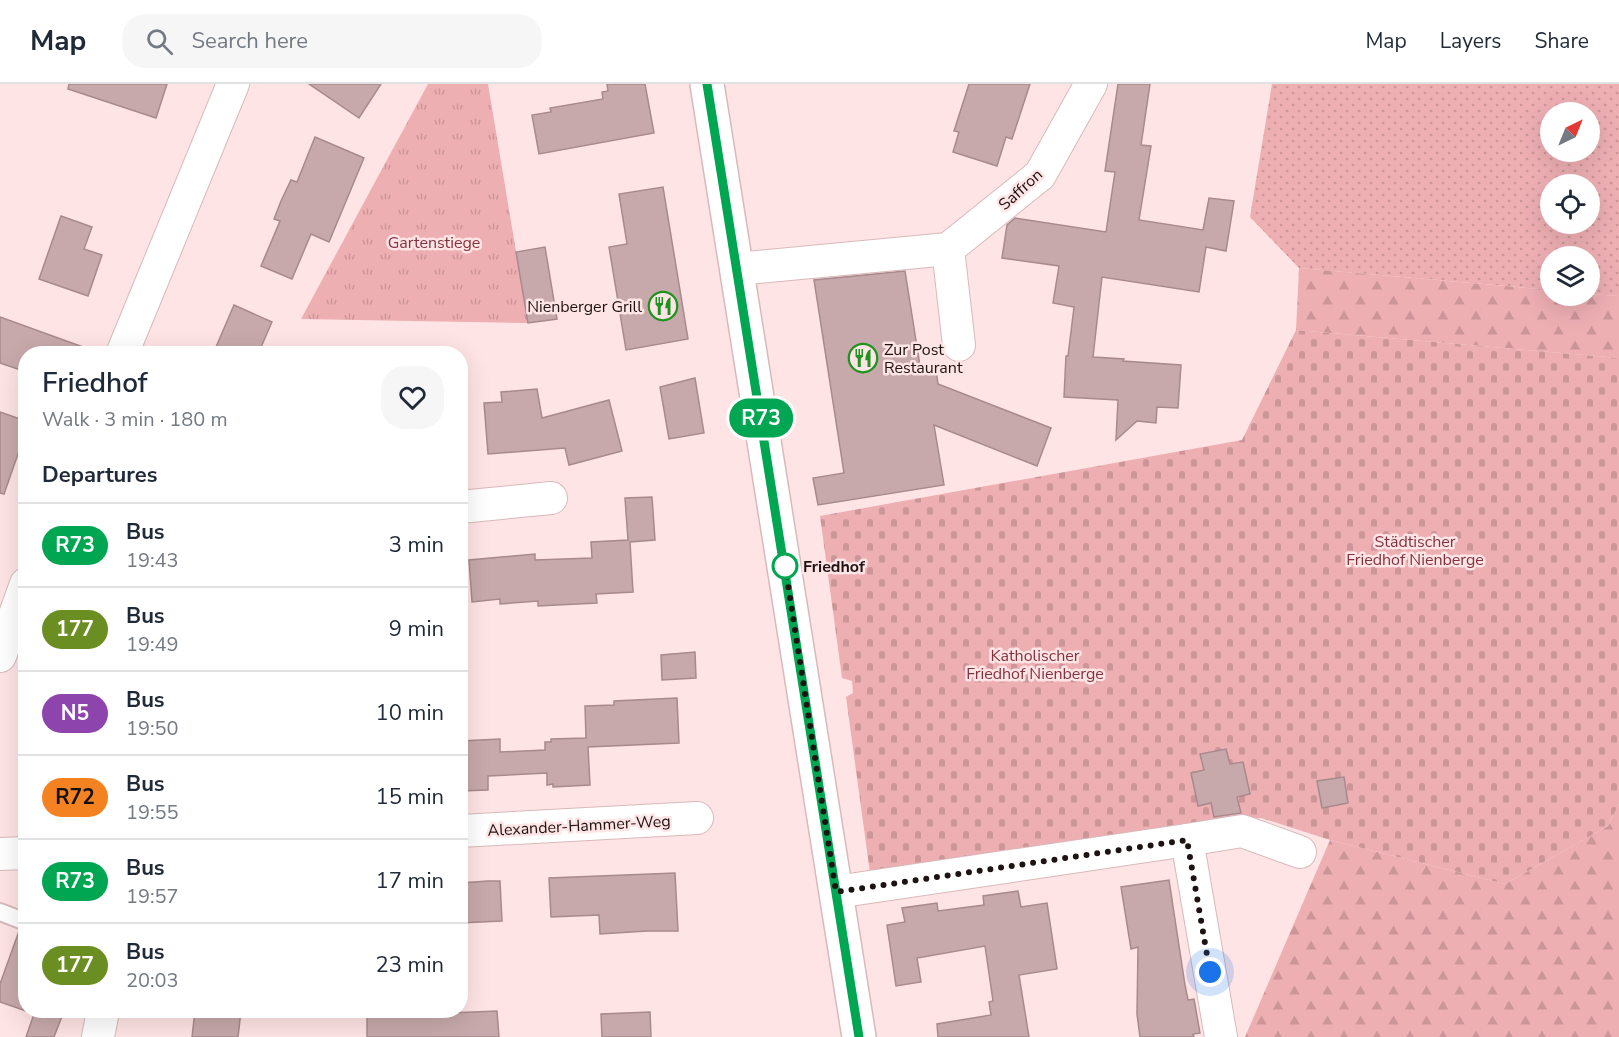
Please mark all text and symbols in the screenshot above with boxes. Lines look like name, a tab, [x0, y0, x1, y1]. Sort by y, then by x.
search box	[122, 14, 542, 68]
text: Map	[30, 22, 86, 60]
icon: search	[143, 25, 176, 58]
text: Search here	[191, 26, 308, 56]
text: Map	[1365, 27, 1407, 55]
text: Layers	[1440, 27, 1501, 55]
text: Share	[1534, 27, 1589, 55]
north arrow	[1540, 102, 1600, 162]
map controls	[1540, 102, 1600, 306]
street label: Saffron	[994, 164, 1047, 215]
button: locate	[1540, 174, 1600, 234]
park label: Gartenstiege	[388, 232, 480, 254]
button: layers	[1540, 246, 1600, 306]
restaurant icon: Nienberger Grill	[647, 290, 679, 322]
place label: Nienberger Grill	[527, 296, 642, 318]
place label: Zur Post Restaurant	[884, 339, 963, 379]
restaurant icon: Zur Post Restaurant	[847, 342, 879, 374]
text: Friedhof	[42, 364, 148, 402]
button: heart	[381, 366, 444, 429]
line badge: R73	[726, 398, 795, 438]
text: R73	[741, 404, 781, 432]
text: Walk · 3 min · 180 m	[42, 406, 228, 433]
text: Departures	[42, 460, 157, 490]
text: Bus	[126, 517, 165, 547]
text: 3 min	[389, 530, 444, 560]
text: R73	[55, 531, 95, 559]
park label: Städtischer Friedhof Nienberge	[1346, 531, 1484, 571]
text: 19:43	[126, 547, 179, 574]
marker: Friedhof	[772, 553, 798, 579]
place label: Friedhof	[803, 556, 866, 578]
text: Bus	[126, 601, 165, 631]
text: 9 min	[389, 614, 444, 644]
text: 177	[56, 615, 94, 643]
text: 19:49	[126, 631, 179, 658]
park label: Katholischer Friedhof Nienberge	[966, 645, 1104, 685]
text: Bus	[126, 685, 165, 715]
text: 10 min	[376, 698, 444, 728]
text: N5	[61, 699, 89, 727]
text: 19:50	[126, 715, 179, 742]
text: Bus	[126, 769, 165, 799]
text: 15 min	[376, 782, 444, 812]
text: R72	[55, 783, 95, 811]
text: 19:55	[126, 799, 179, 826]
street label: Alexander-Hammer-Weg	[487, 810, 671, 842]
text: Bus	[126, 853, 165, 883]
text: 17 min	[376, 866, 444, 896]
text: R73	[55, 867, 95, 895]
text: 19:57	[126, 883, 179, 910]
text: Bus	[126, 937, 165, 967]
text: 23 min	[376, 950, 444, 980]
text: 177	[56, 951, 94, 979]
your location	[1195, 957, 1225, 987]
text: 20:03	[126, 967, 179, 994]

